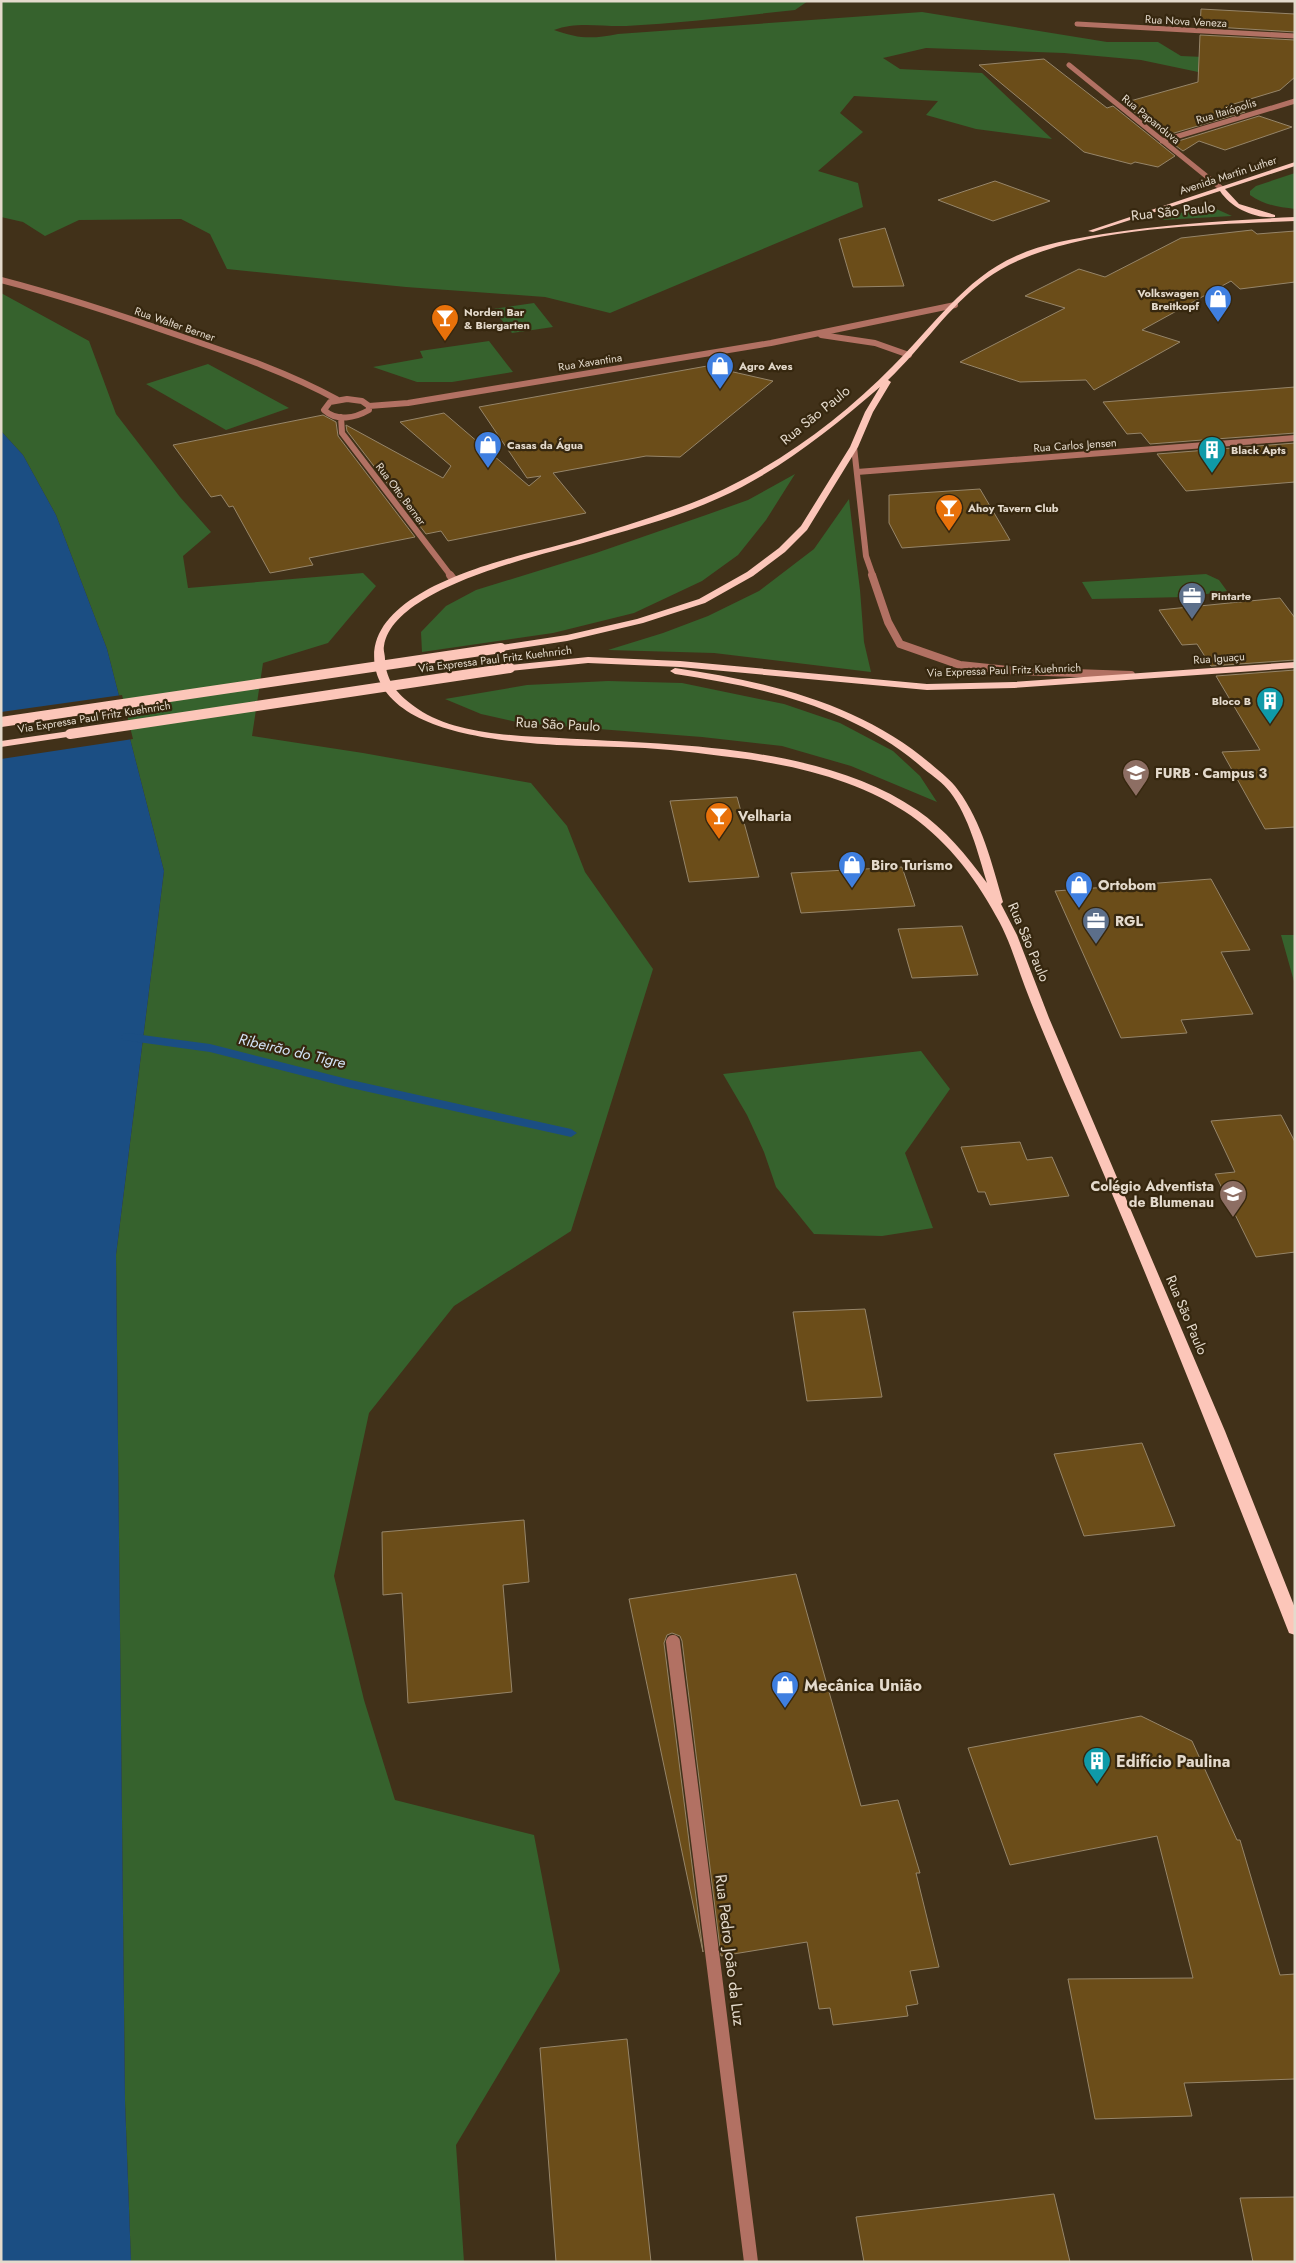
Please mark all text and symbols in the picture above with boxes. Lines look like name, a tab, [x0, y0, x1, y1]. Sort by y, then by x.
street label: Rua Nova Veneza	[1145, 11, 1227, 31]
street label: Rua Papanduva	[1118, 90, 1184, 148]
street label: Rua Itaiópolis	[1194, 94, 1259, 128]
street label: Avenida Martin Luther	[1177, 152, 1279, 198]
street label: Rua São Paulo	[1130, 197, 1216, 225]
shop icon: Volkswagen Breitkopf	[1203, 284, 1233, 323]
place label: Volkswagen Breitkopf	[1136, 285, 1200, 314]
street label: Rua Walter Berner	[133, 303, 218, 345]
bar icon: Norden Bar & Biergarten	[430, 303, 460, 342]
place label: Norden Bar & Biergarten	[464, 304, 530, 333]
street label: Rua Xavantina	[557, 349, 623, 375]
shop icon: Agro Aves	[705, 351, 735, 390]
place label: Agro Aves	[738, 358, 792, 374]
street label: Rua São Paulo	[776, 380, 854, 449]
shop icon: Casas da Água	[473, 430, 503, 469]
street label: Rua Carlos Jensen	[1033, 434, 1117, 456]
building icon: Black Apts	[1197, 435, 1227, 474]
place label: Casas da Água	[507, 437, 583, 453]
place label: Black Apts	[1231, 442, 1286, 458]
street label: Rua Otto Berner	[372, 459, 430, 529]
bar icon: Ahoy Tavern Club	[934, 493, 964, 532]
place label: Ahoy Tavern Club	[967, 500, 1059, 516]
office icon: Pintarte	[1177, 581, 1207, 620]
place label: Pintarte	[1211, 588, 1251, 604]
street label: Via Expressa Paul Fritz Kuehnrich	[417, 642, 573, 676]
street label: Rua Iguaçu	[1193, 648, 1245, 668]
street label: Via Expressa Paul Fritz Kuehnrich	[927, 659, 1081, 681]
building icon: Bloco B	[1255, 686, 1285, 725]
place label: Bloco B	[1212, 693, 1251, 709]
street label: Via Expressa Paul Fritz Kuehnrich	[16, 697, 172, 737]
street label: Rua São Paulo	[515, 712, 601, 736]
school or university icon: FURB - Campus 3	[1121, 758, 1151, 797]
place label: FURB - Campus 3	[1155, 763, 1268, 783]
bar icon: Velharia	[704, 801, 734, 840]
place label: Velharia	[737, 806, 792, 826]
shop icon: Biro Turismo	[837, 850, 867, 889]
place label: Biro Turismo	[871, 855, 953, 875]
shop icon: Ortobom	[1064, 870, 1094, 909]
place label: Ortobom	[1098, 875, 1156, 895]
street label: Rua São Paulo	[1003, 899, 1055, 985]
office icon: RGL	[1081, 906, 1111, 945]
place label: RGL	[1115, 911, 1143, 931]
water label: Ribeirão do Tigre	[236, 1028, 348, 1074]
place label: Colégio Adventista de Blumenau	[1090, 1176, 1214, 1212]
school or university icon: Colégio Adventista de Blumenau	[1218, 1179, 1248, 1218]
street label: Rua São Paulo	[1161, 1272, 1213, 1358]
shop icon: Mecânica União	[770, 1670, 800, 1709]
place label: Mecânica União	[804, 1674, 922, 1697]
building icon: Edifício Paulina	[1082, 1746, 1112, 1785]
place label: Edifício Paulina	[1116, 1750, 1230, 1773]
street label: Rua Pedro João da Luz	[709, 1873, 751, 2028]

